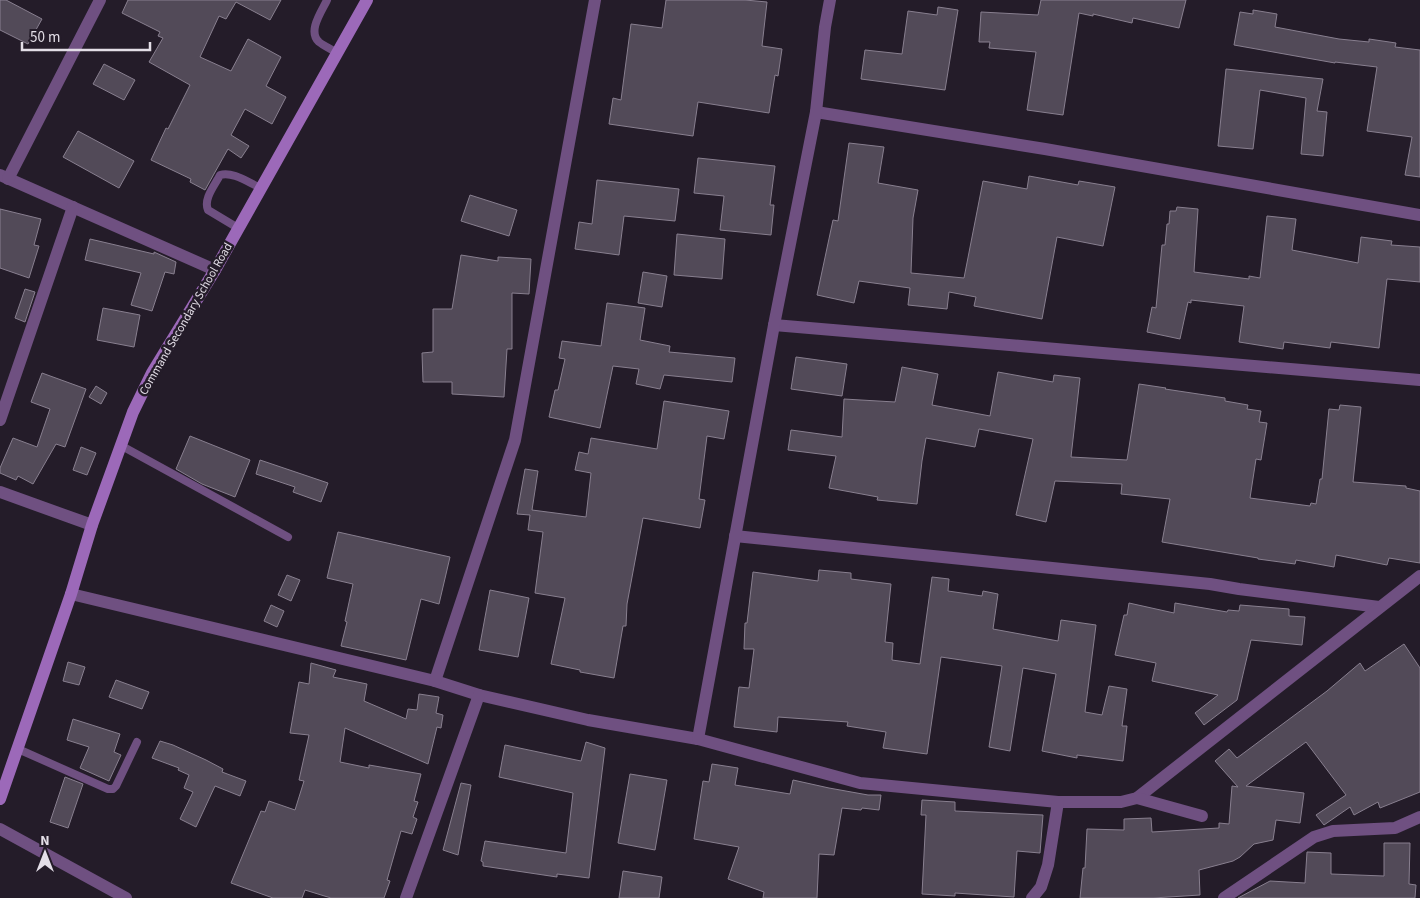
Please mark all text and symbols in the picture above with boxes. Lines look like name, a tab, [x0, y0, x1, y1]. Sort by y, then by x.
scale bar	[22, 20, 150, 52]
text: 50 m	[30, 27, 60, 48]
street label: Command Secondary School Road	[135, 240, 237, 398]
north arrow	[20, 828, 70, 878]
text: N	[40, 831, 50, 851]

